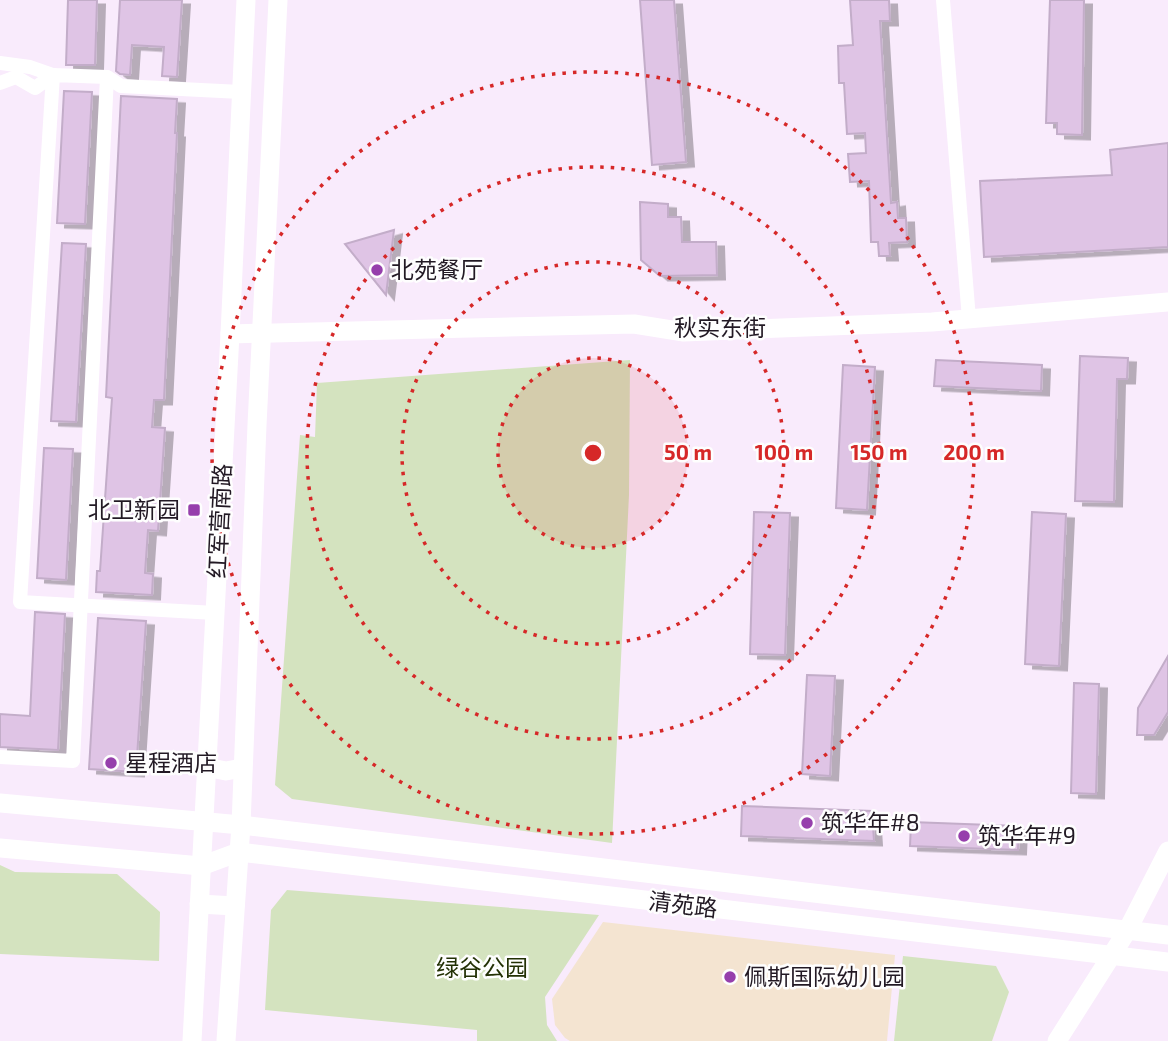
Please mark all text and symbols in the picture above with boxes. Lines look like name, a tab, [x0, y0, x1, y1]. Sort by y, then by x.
place label: 北苑餐厅	[391, 255, 483, 283]
marker: 北苑餐厅	[369, 262, 385, 278]
street label: 秋实东街	[674, 313, 766, 341]
text: 50 m	[664, 439, 712, 464]
text: 100 m	[755, 439, 813, 464]
text: 150 m	[851, 439, 907, 464]
text: 200 m	[943, 439, 1005, 464]
centre of rings	[581, 441, 605, 465]
street label: 红军营南路	[202, 463, 236, 579]
place label: 北卫新园	[88, 495, 180, 523]
marker: 北卫新园	[186, 502, 202, 518]
place label: 星程酒店	[125, 748, 217, 776]
marker: 星程酒店	[103, 755, 119, 771]
place label: 筑华年#8	[821, 808, 920, 836]
marker: 筑华年#8	[799, 815, 815, 831]
place label: 筑华年#9	[978, 821, 1076, 849]
marker: 筑华年#9	[956, 828, 972, 844]
street label: 清苑路	[647, 886, 719, 922]
park label: 绿谷公园	[436, 953, 528, 981]
place label: 佩斯国际幼儿园	[744, 962, 905, 990]
marker: 佩斯国际幼儿园	[722, 969, 738, 985]

